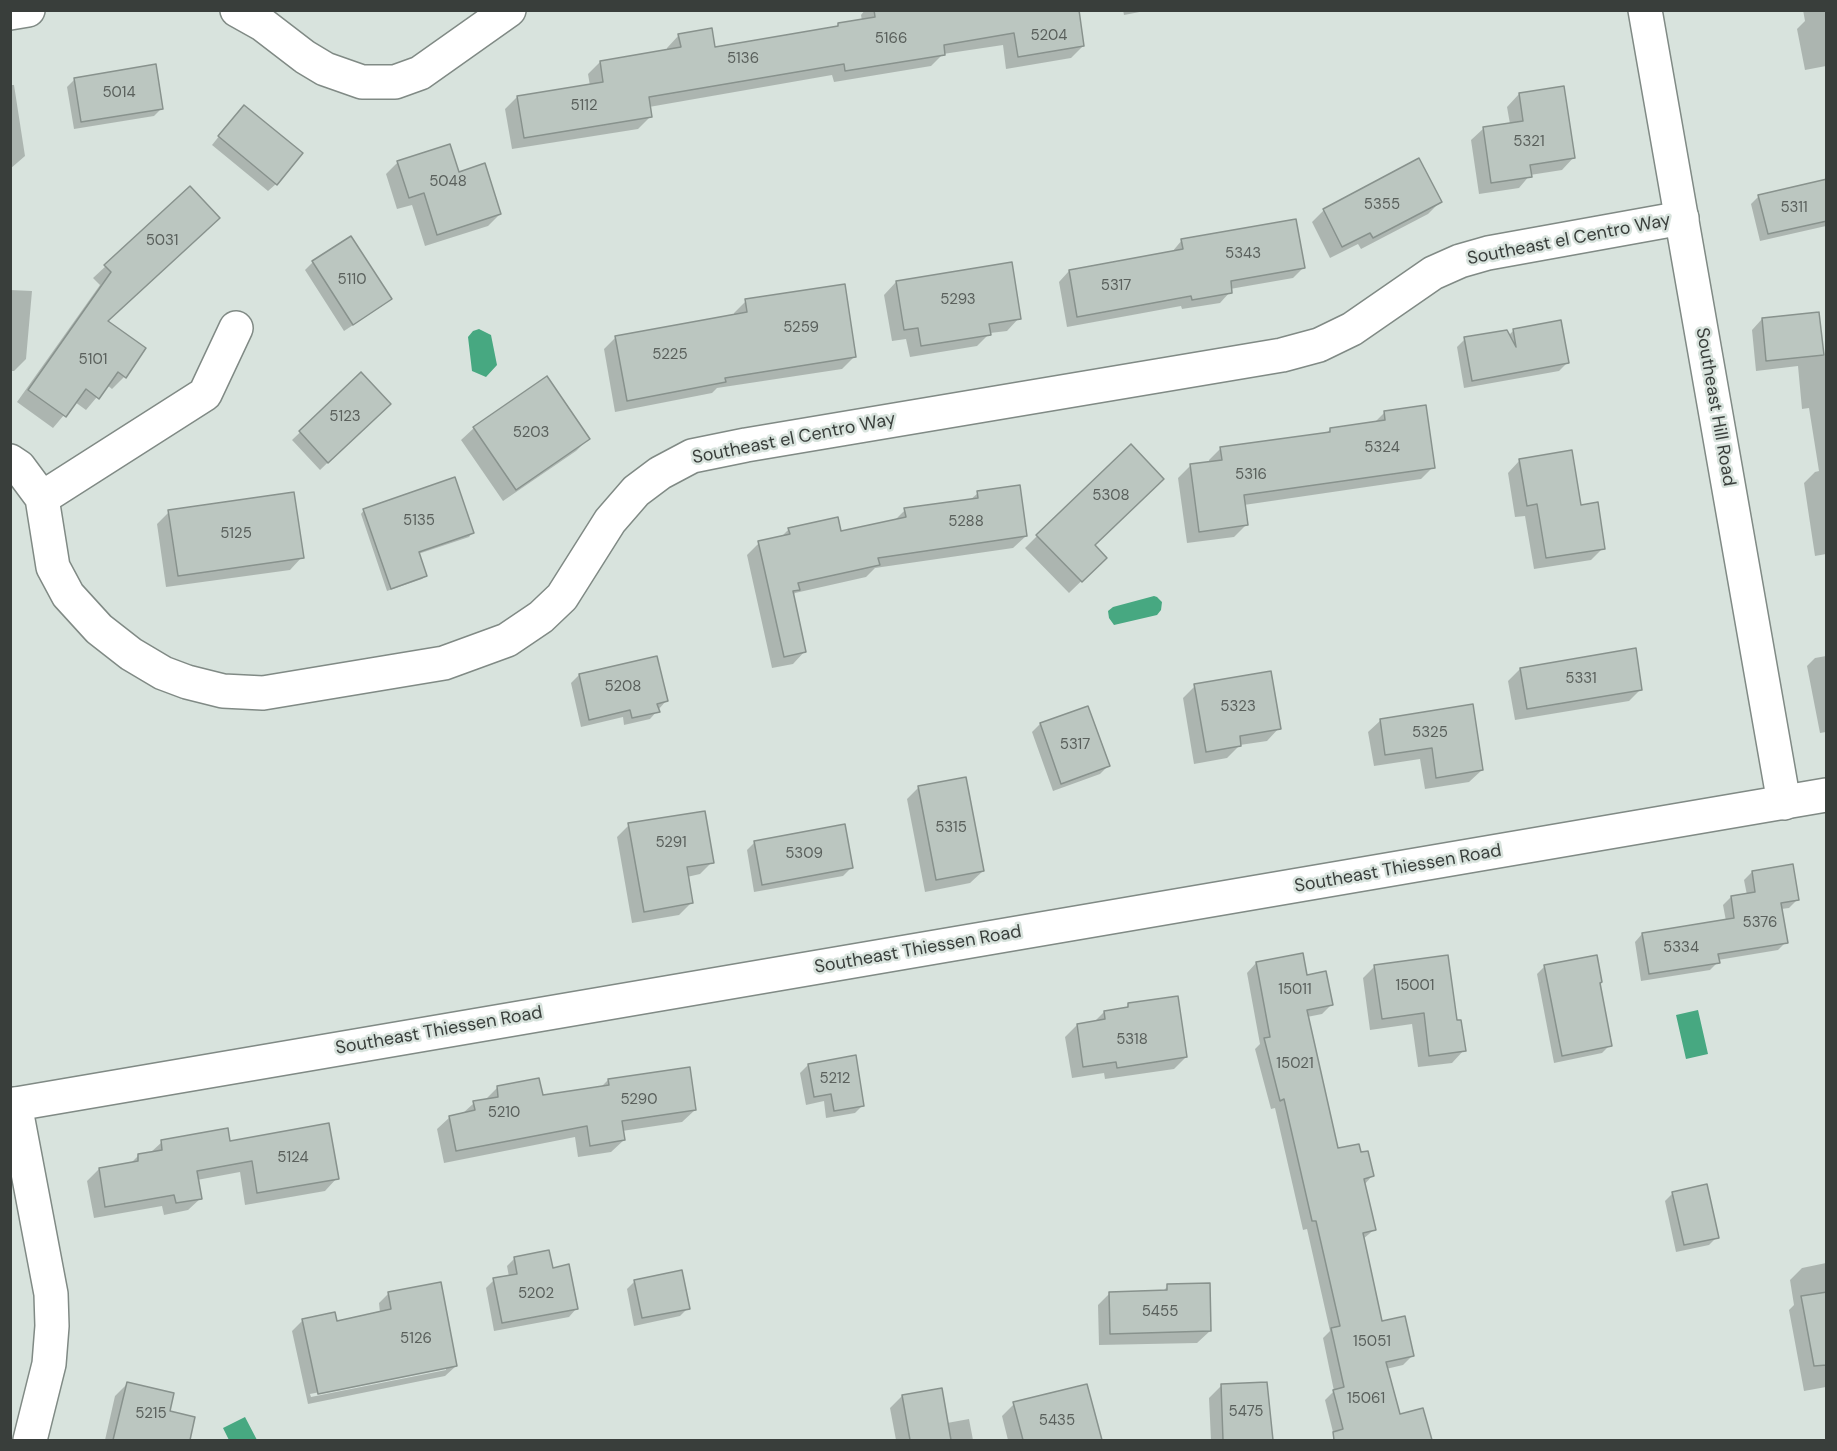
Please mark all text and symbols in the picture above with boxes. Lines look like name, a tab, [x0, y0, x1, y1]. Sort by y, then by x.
house number: 5204	[1031, 27, 1067, 45]
house number: 5166	[875, 30, 907, 48]
house number: 5136	[727, 50, 759, 68]
house number: 5014	[102, 84, 136, 102]
house number: 5112	[570, 97, 598, 115]
house number: 5321	[1513, 133, 1545, 151]
house number: 5048	[429, 173, 467, 191]
house number: 5355	[1364, 196, 1400, 214]
house number: 5311	[1780, 199, 1808, 217]
street label: Southeast el Centro Way	[1465, 210, 1673, 270]
house number: 5031	[146, 232, 178, 250]
house number: 5343	[1225, 245, 1261, 263]
house number: 5110	[338, 271, 366, 289]
house number: 5317	[1101, 277, 1131, 295]
house number: 5293	[940, 291, 976, 309]
house number: 5259	[783, 319, 819, 337]
street label: Southeast Hill Road	[1690, 326, 1740, 488]
house number: 5225	[652, 346, 688, 364]
house number: 5101	[79, 351, 107, 369]
house number: 5123	[329, 408, 361, 426]
street label: Southeast el Centro Way	[690, 409, 898, 469]
house number: 5203	[513, 424, 549, 442]
house number: 5324	[1364, 439, 1400, 457]
house number: 5316	[1235, 466, 1267, 484]
house number: 5308	[1092, 487, 1130, 505]
house number: 5135	[403, 512, 435, 530]
house number: 5288	[948, 513, 984, 531]
house number: 5125	[220, 525, 252, 543]
house number: 5331	[1565, 670, 1597, 688]
house number: 5208	[605, 678, 641, 696]
house number: 5323	[1220, 698, 1256, 716]
house number: 5325	[1412, 724, 1448, 742]
house number: 5317	[1060, 736, 1090, 754]
house number: 5315	[935, 819, 967, 837]
house number: 5291	[655, 834, 687, 852]
street label: Southeast Thiessen Road	[1293, 840, 1503, 898]
house number: 5309	[785, 845, 823, 863]
house number: 5376	[1743, 914, 1777, 932]
street label: Southeast Thiessen Road	[813, 921, 1023, 979]
house number: 5334	[1663, 939, 1699, 957]
house number: 15001	[1395, 977, 1435, 995]
house number: 15011	[1278, 981, 1312, 999]
street label: Southeast Thiessen Road	[334, 1002, 544, 1060]
house number: 5318	[1116, 1031, 1148, 1049]
house number: 15021	[1276, 1055, 1314, 1073]
house number: 5212	[820, 1070, 850, 1088]
house number: 5290	[620, 1091, 658, 1109]
house number: 5210	[488, 1104, 520, 1122]
house number: 5124	[277, 1149, 309, 1167]
house number: 5202	[518, 1285, 554, 1303]
house number: 5455	[1142, 1303, 1178, 1321]
house number: 5126	[400, 1330, 432, 1348]
house number: 15051	[1353, 1333, 1391, 1351]
house number: 15061	[1347, 1390, 1385, 1408]
house number: 5475	[1229, 1403, 1263, 1421]
house number: 5215	[135, 1405, 167, 1423]
house number: 5435	[1039, 1412, 1075, 1430]

